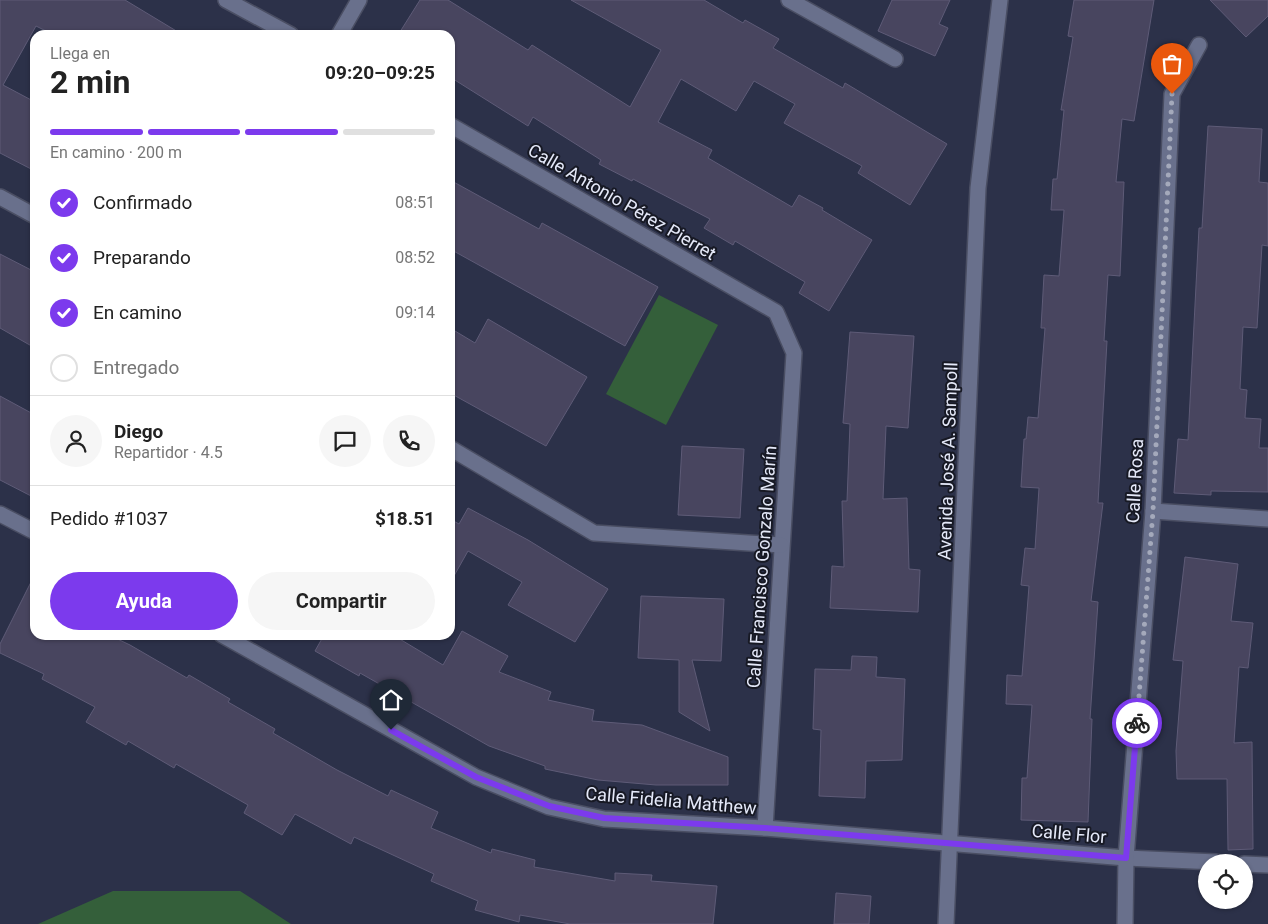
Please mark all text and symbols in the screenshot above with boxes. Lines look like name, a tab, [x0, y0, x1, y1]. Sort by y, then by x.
pin	[1151, 43, 1193, 94]
text: Llega en	[50, 44, 110, 63]
icon: bag	[1158, 50, 1186, 78]
text: 09:20–09:25	[325, 61, 435, 84]
text: 2 min	[50, 63, 130, 101]
street label: Calle Antonio Pérez Pierret	[525, 139, 720, 264]
text: En camino · 200 m	[50, 143, 182, 162]
icon: check	[50, 189, 78, 217]
text: Confirmado	[93, 191, 192, 214]
text: 08:51	[395, 193, 435, 212]
icon: check	[50, 244, 78, 272]
text: Preparando	[93, 246, 191, 269]
text: 08:52	[395, 248, 435, 267]
icon: check	[50, 299, 78, 327]
text: En camino	[93, 301, 182, 324]
text: 09:14	[395, 303, 435, 322]
text: Entregado	[93, 356, 179, 379]
street label: Avenida José A. Sampoll	[934, 362, 961, 560]
button: person	[50, 415, 102, 467]
button: chat	[319, 415, 371, 467]
button: phone	[383, 415, 435, 467]
text: Diego	[114, 420, 163, 443]
street label: Calle Rosa	[1122, 438, 1147, 524]
text: Repartidor · 4.5	[114, 443, 223, 462]
street label: Calle Francisco Gonzalo Marín	[743, 445, 780, 689]
text: Pedido #1037	[50, 507, 168, 530]
text: $18.51	[375, 507, 435, 530]
button: Ayuda	[50, 572, 238, 630]
button: Compartir	[248, 572, 435, 630]
pin	[370, 679, 412, 730]
icon: home	[377, 686, 405, 714]
courier	[1112, 698, 1162, 748]
icon: bike	[1123, 709, 1151, 737]
street label: Calle Fidelia Matthew	[585, 783, 758, 818]
street label: Calle Flor	[1031, 820, 1107, 847]
map controls	[1198, 854, 1253, 909]
button: locate	[1198, 854, 1253, 909]

